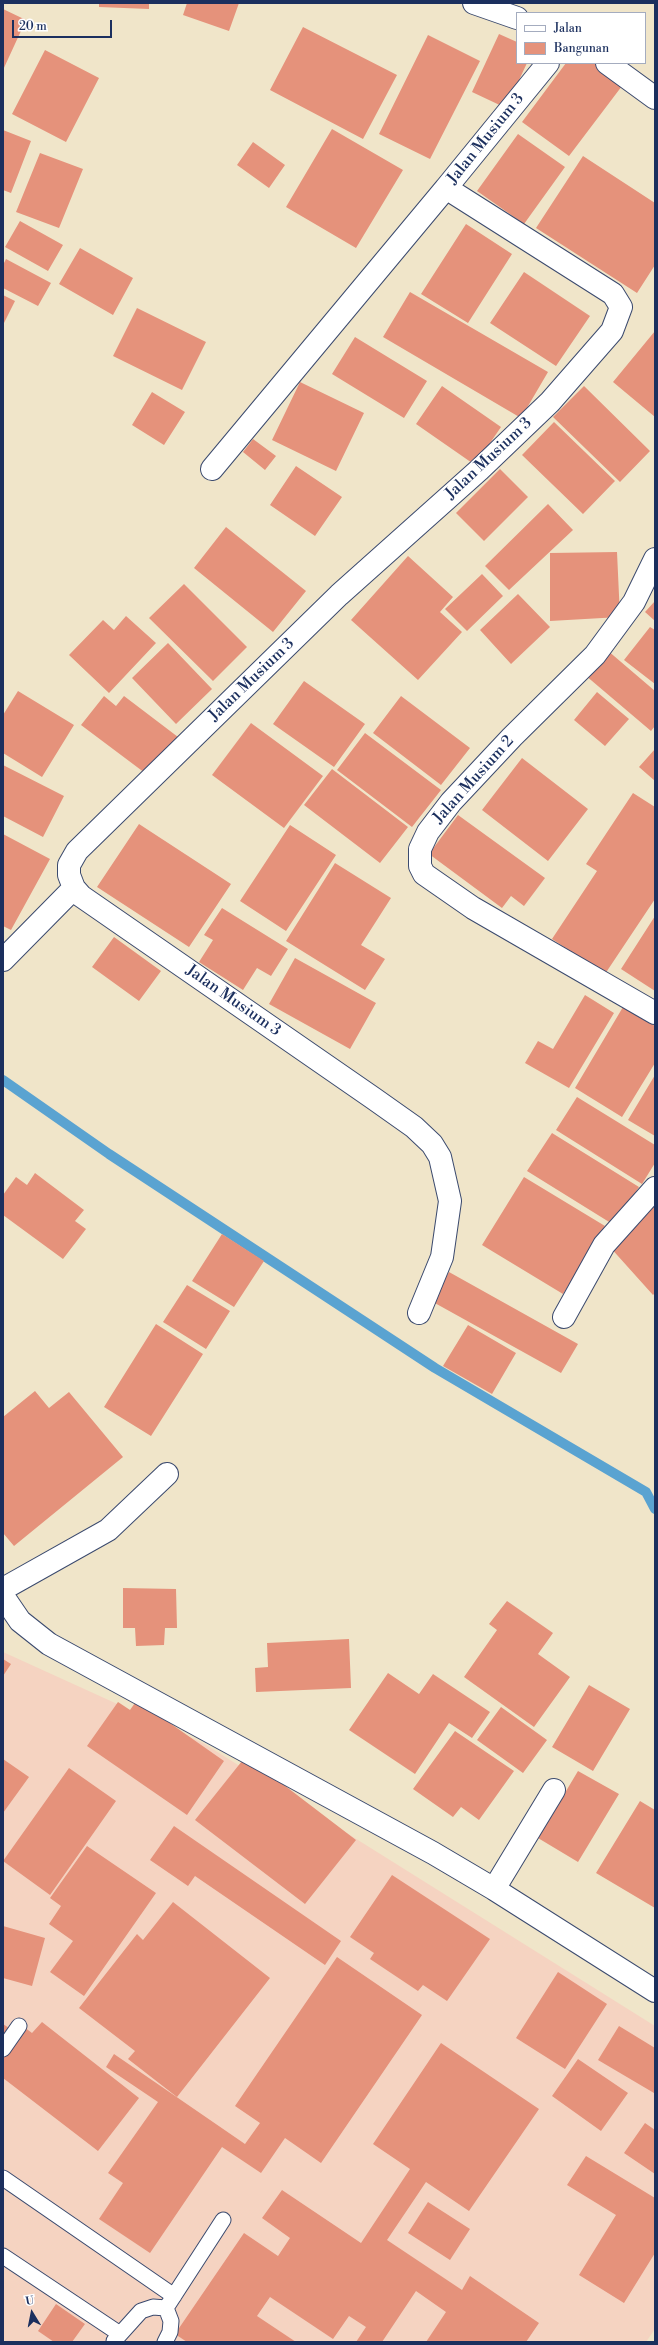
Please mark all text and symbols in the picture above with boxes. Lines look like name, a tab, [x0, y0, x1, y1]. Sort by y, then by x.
scale bar	[14, 12, 114, 38]
legend	[516, 12, 646, 64]
text: 20 m	[19, 19, 47, 34]
text: Jalan	[554, 21, 582, 36]
text: Bangunan	[554, 41, 609, 56]
street label: Jalan Musium 3	[443, 90, 529, 188]
street label: Jalan Musium 3	[442, 414, 536, 504]
street label: Jalan Musium 3	[205, 634, 299, 726]
street label: Jalan Musium 2	[430, 732, 518, 828]
street label: Jalan Musium 3	[182, 961, 284, 1041]
north arrow	[12, 2293, 52, 2333]
text: U	[24, 2294, 35, 2309]

